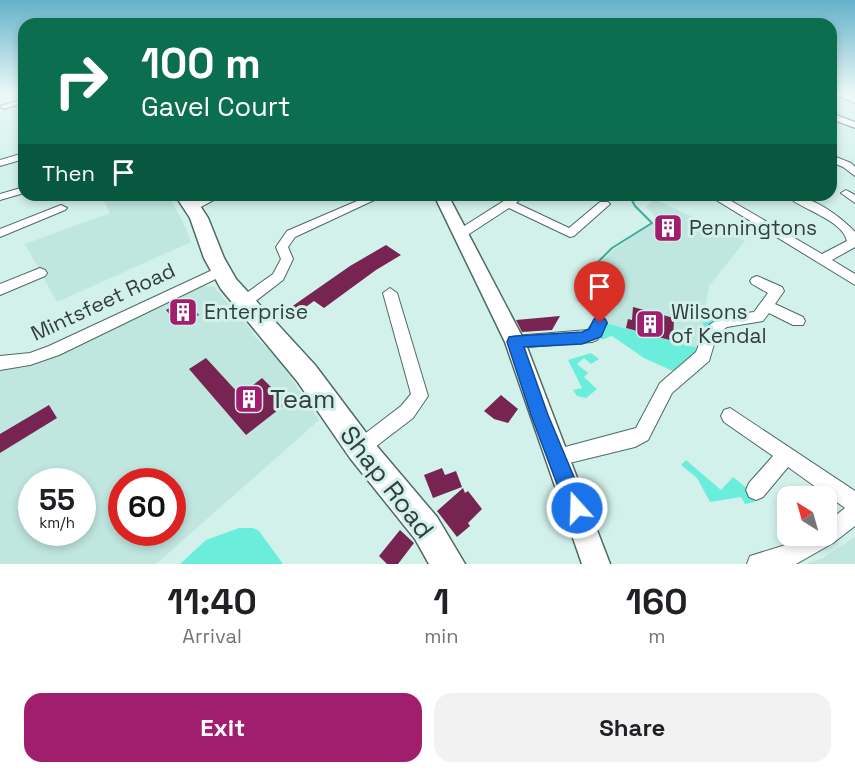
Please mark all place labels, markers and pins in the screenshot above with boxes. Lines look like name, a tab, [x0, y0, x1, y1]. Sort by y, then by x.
building icon: Penningtons	[652, 212, 684, 244]
place label: Penningtons	[689, 214, 817, 241]
pin	[574, 261, 625, 323]
building icon: Enterprise	[167, 296, 199, 328]
place label: Enterprise	[204, 298, 308, 325]
place label: Wilsons of Kendal	[671, 298, 767, 349]
building icon: Wilsons of Kendal	[634, 308, 666, 340]
place label: Team	[270, 382, 335, 416]
building icon: Team	[233, 383, 265, 415]

